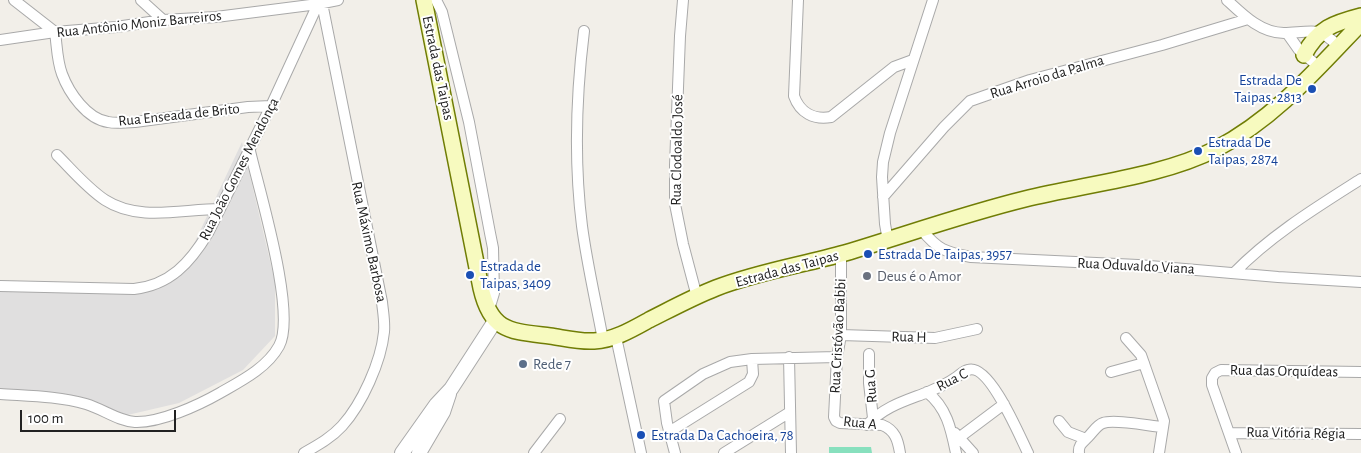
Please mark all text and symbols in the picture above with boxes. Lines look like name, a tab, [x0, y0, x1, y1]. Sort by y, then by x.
street label: Rua Antônio Moniz Barreiros	[56, 6, 222, 42]
street label: Estrada das Taipas	[418, 14, 458, 122]
street label: Rua Arroio da Palma	[988, 51, 1106, 103]
place label: Estrada De Taipas, 2813	[1234, 71, 1302, 106]
marker: Estrada De Taipas, 2813	[1306, 83, 1318, 95]
street label: Rua Clodoaldo José	[667, 94, 687, 206]
street label: Rua João Gomes Mendonça	[195, 95, 283, 243]
street label: Rua Enseada de Brito	[117, 100, 241, 130]
place label: Estrada De Taipas, 2874	[1208, 133, 1278, 168]
marker: Estrada De Taipas, 2874	[1192, 145, 1204, 157]
street label: Rua Máximo Barbosa	[347, 180, 391, 304]
place label: Estrada De Taipas, 3957	[878, 245, 1012, 263]
street label: Estrada das Taipas	[733, 247, 841, 291]
marker: Estrada De Taipas, 3957	[862, 248, 874, 260]
street label: Rua Oduvaldo Viana	[1077, 254, 1195, 278]
place label: Estrada de Taipas, 3409	[480, 257, 551, 292]
place label: Deus é o Amor	[877, 267, 961, 285]
marker: Estrada de Taipas, 3409	[464, 269, 476, 281]
marker: Deus é o Amor	[861, 270, 873, 282]
street label: Rua Cristóvão Babbi	[826, 278, 850, 394]
street label: Rua H	[891, 328, 927, 346]
place label: Rede 7	[533, 355, 571, 373]
marker: Rede 7	[517, 358, 529, 370]
street label: Rua das Orquídeas	[1230, 361, 1338, 381]
street label: Rua C	[933, 365, 971, 395]
street label: Rua G	[861, 368, 881, 404]
scale bar	[22, 400, 179, 432]
text: 100 m	[28, 411, 63, 426]
street label: Rua A	[842, 412, 878, 434]
street label: Rua Vitória Régia	[1246, 423, 1346, 443]
place label: Estrada Da Cachoeira, 78	[651, 426, 794, 444]
marker: Estrada Da Cachoeira, 78	[635, 429, 647, 441]

